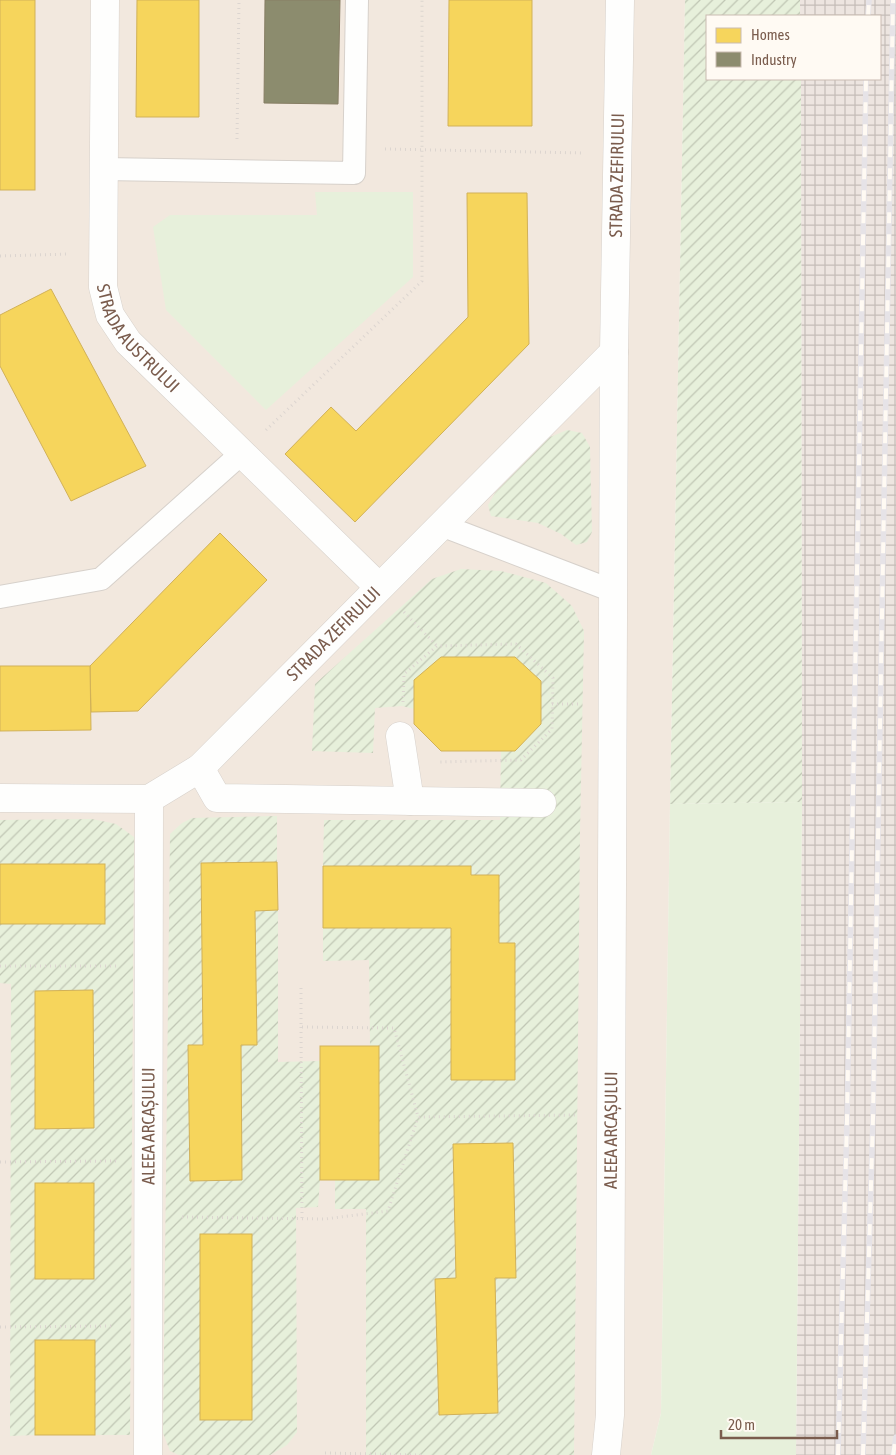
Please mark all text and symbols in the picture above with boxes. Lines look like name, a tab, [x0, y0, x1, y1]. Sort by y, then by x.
legend	[706, 15, 881, 80]
text: Homes	[751, 26, 790, 43]
text: Industry	[751, 51, 797, 68]
street label: STRADA ZEFIRULUI	[605, 113, 628, 237]
street label: STRADA AUSTRULUI	[93, 282, 184, 396]
street label: STRADA ZEFIRULUI	[282, 582, 384, 685]
street label: ALEEA ARCAȘULUI	[137, 1067, 159, 1185]
street label: ALEEA ARCAȘULUI	[600, 1071, 621, 1189]
scale bar	[721, 1408, 837, 1440]
text: 20 m	[728, 1416, 755, 1433]

